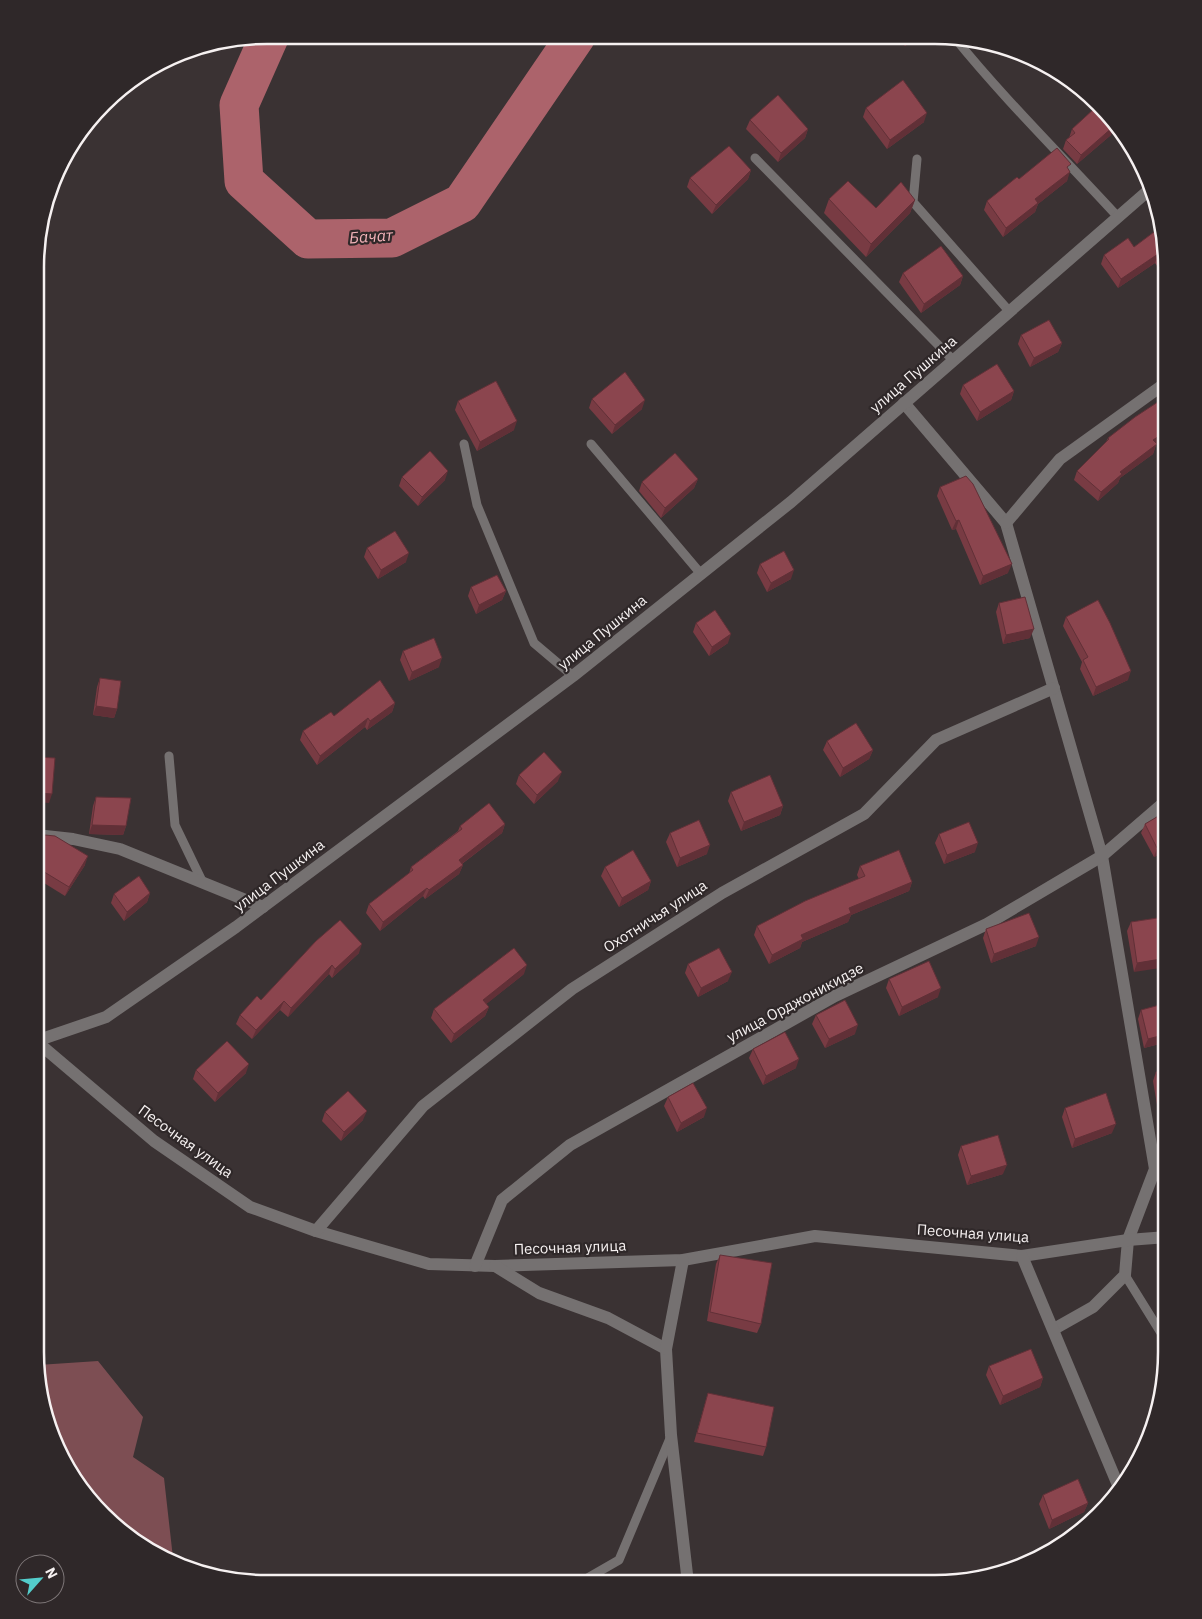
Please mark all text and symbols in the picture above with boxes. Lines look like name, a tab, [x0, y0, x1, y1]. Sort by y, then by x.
water label: Бачат	[348, 224, 394, 248]
street label: улица Пушкина	[866, 331, 960, 417]
street label: улица Пушкина	[554, 590, 650, 674]
street label: улица Пушкина	[230, 835, 328, 915]
street label: Охотничья улица	[600, 875, 710, 957]
street label: улица Орджоникидзе	[723, 958, 867, 1046]
street label: Песочная улица	[135, 1100, 237, 1182]
street label: Песочная улица	[916, 1220, 1030, 1246]
street label: Песочная улица	[513, 1236, 627, 1258]
north arrow	[15, 1554, 65, 1604]
text: N	[41, 1564, 62, 1582]

